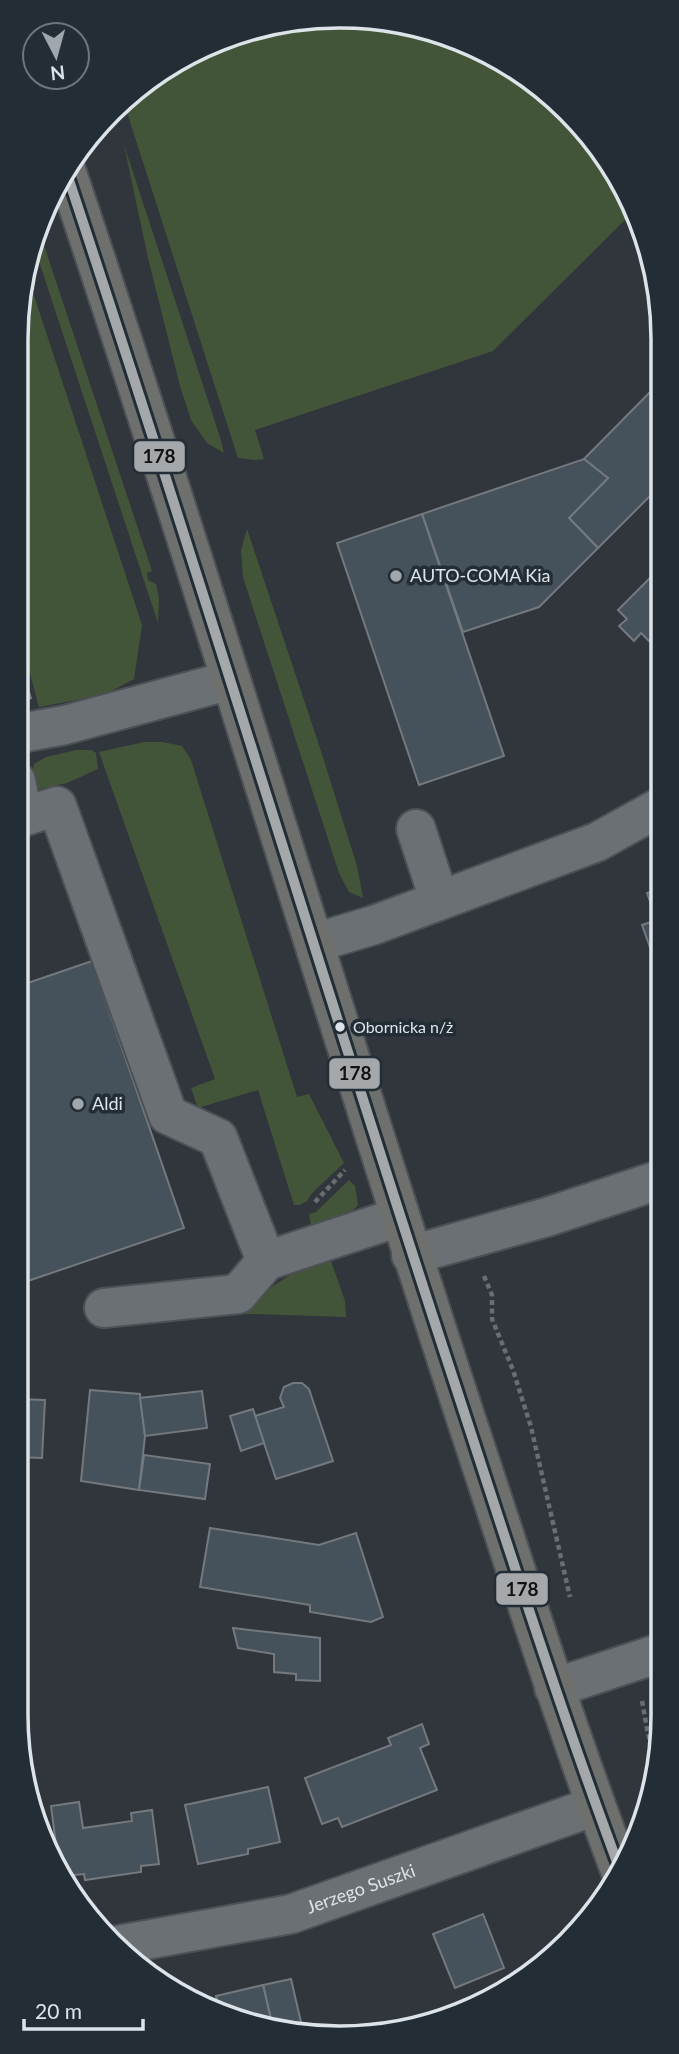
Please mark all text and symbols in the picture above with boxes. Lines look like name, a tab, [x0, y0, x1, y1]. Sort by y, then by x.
north arrow	[21, 21, 91, 91]
text: N	[49, 61, 66, 86]
line badge: 178	[133, 440, 186, 473]
text: 178	[142, 444, 176, 467]
place label: AUTO-COMA Kia	[410, 564, 551, 586]
marker: AUTO-COMA Kia	[388, 568, 404, 584]
place label: Obornicka n/ż	[353, 1017, 453, 1036]
marker: Obornicka n/ż	[333, 1020, 347, 1034]
line badge: 178	[328, 1057, 381, 1090]
text: 178	[338, 1061, 372, 1084]
place label: Aldi	[92, 1092, 123, 1114]
marker: Aldi	[70, 1096, 86, 1112]
line badge: 178	[495, 1572, 549, 1606]
text: 178	[505, 1577, 539, 1600]
street label: Jerzego Suszki	[303, 1859, 418, 1918]
scale bar	[24, 1988, 144, 2032]
text: 20 m	[35, 1998, 82, 2023]

